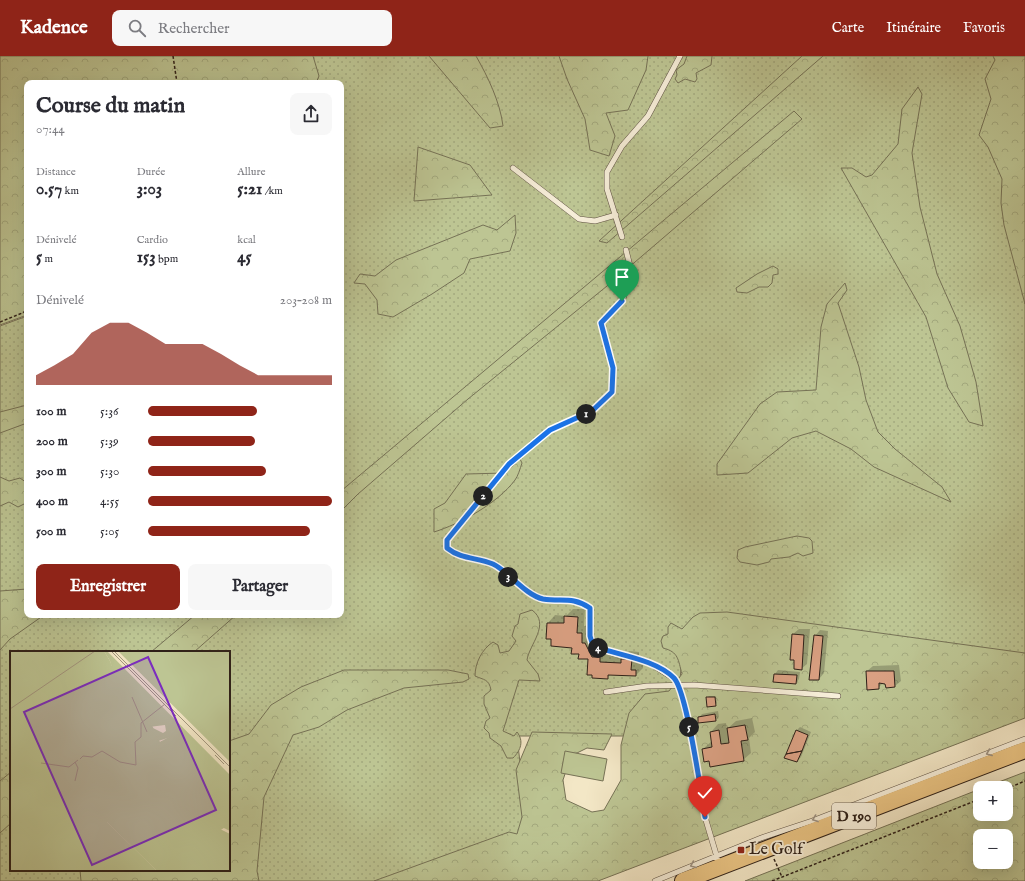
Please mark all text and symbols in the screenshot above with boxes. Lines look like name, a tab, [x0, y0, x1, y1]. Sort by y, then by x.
search box	[112, 10, 392, 46]
text: Kadence	[20, 16, 88, 40]
icon: search	[126, 17, 148, 39]
text: Rechercher	[158, 19, 230, 38]
text: Carte	[832, 19, 864, 37]
text: Itinéraire	[886, 19, 941, 37]
text: Favoris	[963, 19, 1005, 37]
text: Course du matin	[36, 92, 185, 120]
button: share	[290, 93, 332, 135]
text: 07:44	[36, 121, 65, 138]
text: Distance	[36, 165, 76, 179]
text: Durée	[137, 165, 165, 179]
text: Allure	[237, 165, 266, 179]
text: 0.57	[36, 179, 62, 200]
text: 3:03	[137, 179, 162, 200]
text: 5:21	[237, 179, 262, 200]
text: km	[62, 184, 79, 198]
text: /km	[262, 184, 283, 198]
text: Dénivelé	[36, 233, 77, 247]
text: Cardio	[137, 233, 168, 247]
text: kcal	[237, 233, 256, 247]
text: 5	[36, 247, 42, 268]
text: 153	[137, 247, 156, 268]
text: 45	[237, 247, 252, 268]
text: m	[42, 252, 53, 266]
text: bpm	[156, 252, 178, 266]
pin	[605, 260, 639, 301]
icon: arrive	[611, 266, 633, 288]
text: Dénivelé	[36, 292, 84, 309]
text: 203–208 m	[280, 292, 332, 309]
text: 100 m	[36, 403, 66, 420]
text: 5:36	[100, 403, 118, 420]
pin: 1	[576, 404, 596, 424]
text: 1	[584, 407, 588, 421]
text: 200 m	[36, 433, 68, 450]
text: 5:39	[100, 433, 119, 450]
text: 300 m	[36, 463, 67, 480]
text: 5:30	[100, 463, 119, 480]
pin: 2	[473, 486, 493, 506]
text: 2	[480, 489, 486, 503]
text: 400 m	[36, 493, 68, 510]
text: 4:55	[100, 493, 119, 510]
text: 500 m	[36, 523, 66, 540]
text: 5:05	[100, 523, 119, 540]
button: Enregistrer	[36, 564, 180, 610]
button: Partager	[188, 564, 332, 610]
pin: 3	[498, 567, 518, 587]
text: 3	[506, 570, 510, 584]
pin: 4	[588, 638, 608, 658]
text: 4	[595, 641, 601, 655]
inset map	[10, 651, 230, 871]
pin: 5	[679, 717, 699, 737]
text: 5	[687, 720, 691, 734]
one-way arrow	[985, 748, 992, 756]
pin	[688, 776, 722, 817]
map controls	[973, 781, 1013, 869]
button: +	[973, 781, 1013, 821]
icon: check	[694, 782, 716, 804]
road number: D 190	[832, 803, 876, 829]
one-way arrow	[812, 815, 819, 823]
button: −	[973, 829, 1013, 869]
place label: Le Golf	[749, 840, 806, 860]
marker: Le Golf	[736, 845, 746, 855]
one-way arrow	[690, 860, 697, 868]

